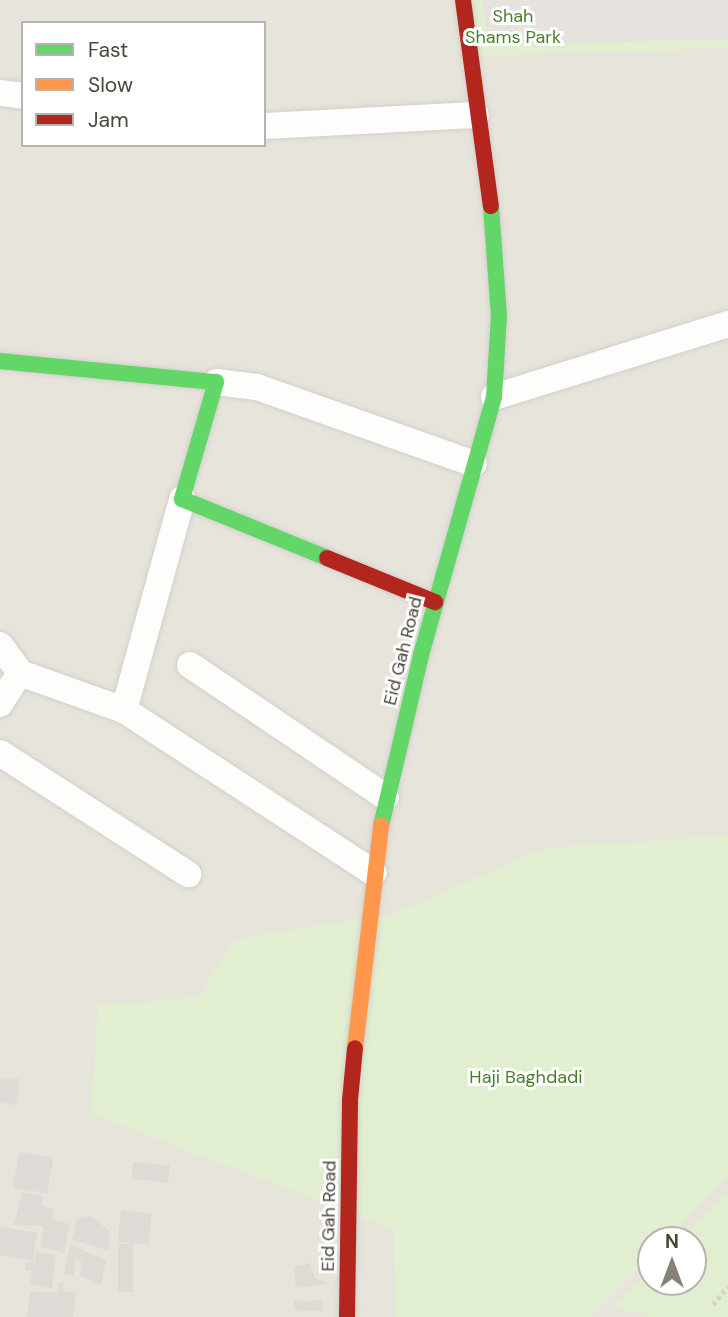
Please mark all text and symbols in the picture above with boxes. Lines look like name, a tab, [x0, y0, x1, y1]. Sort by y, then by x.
park label: Shah Shams Park	[465, 6, 561, 48]
legend	[21, 21, 266, 147]
text: Fast	[88, 36, 128, 64]
text: Slow	[88, 71, 133, 99]
text: Jam	[88, 106, 129, 134]
street label: Eid Gah Road	[379, 595, 427, 707]
park label: Haji Baghdadi	[469, 1066, 583, 1088]
street label: Eid Gah Road	[317, 1160, 341, 1272]
north arrow	[637, 1226, 707, 1296]
text: N	[665, 1229, 679, 1254]

